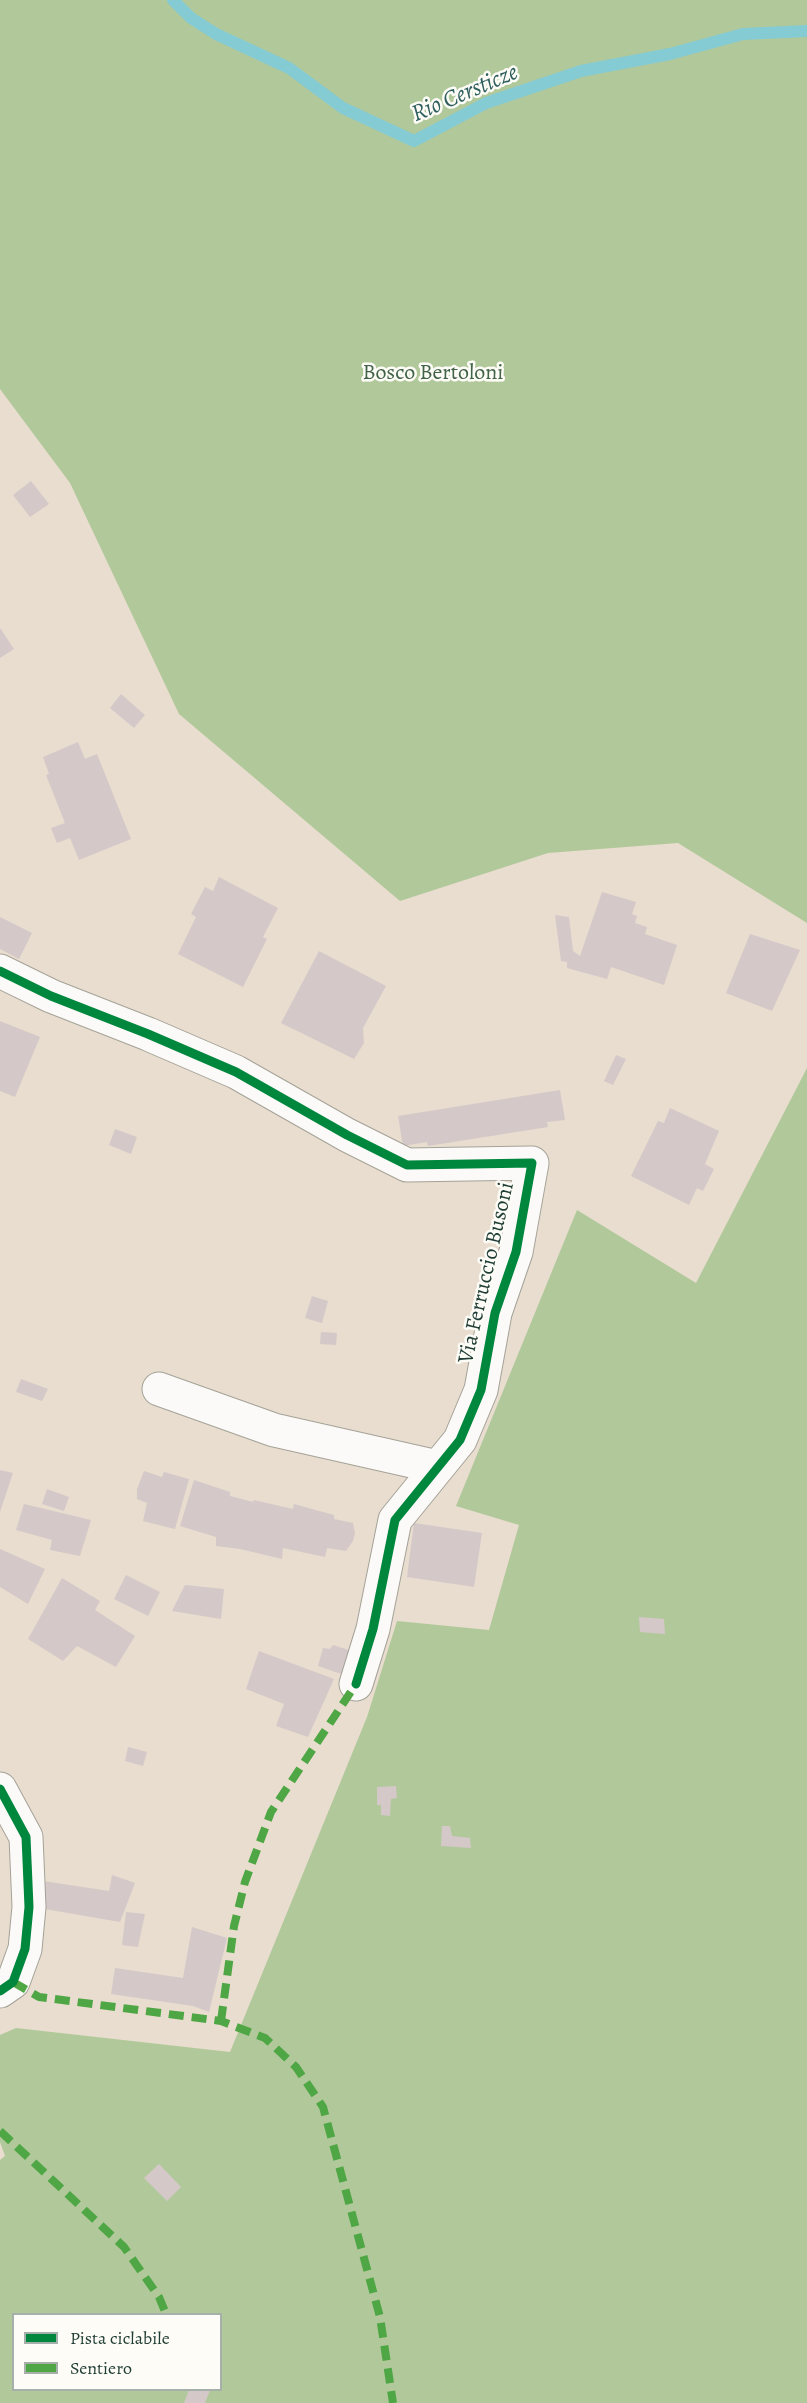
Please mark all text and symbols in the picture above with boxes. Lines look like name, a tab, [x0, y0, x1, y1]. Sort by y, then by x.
water label: Rio Cersticze	[408, 59, 522, 129]
park label: Bosco Bertoloni	[362, 361, 504, 387]
street label: Via Ferruccio Busoni	[453, 1180, 521, 1366]
legend	[12, 2313, 222, 2391]
text: Pista ciclabile	[70, 2326, 170, 2350]
text: Sentiero	[70, 2356, 132, 2380]

